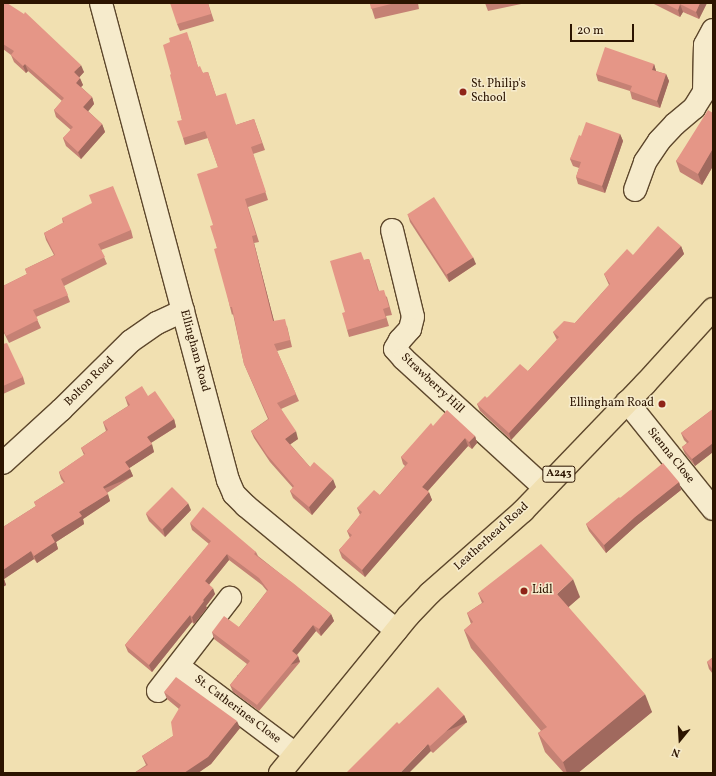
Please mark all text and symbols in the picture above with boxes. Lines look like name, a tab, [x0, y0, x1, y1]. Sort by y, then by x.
scale bar	[572, 16, 636, 42]
text: 20 m	[577, 23, 604, 39]
place label: St. Philip's School	[471, 78, 526, 106]
marker: St. Philip's School	[458, 87, 468, 97]
street label: Ellingham Road	[176, 308, 212, 394]
street label: Strawberry Hill	[397, 351, 467, 417]
street label: Bolton Road	[62, 354, 118, 410]
place label: Ellingham Road	[569, 397, 654, 411]
marker: Ellingham Road	[657, 399, 667, 409]
street label: Sienna Close	[643, 425, 697, 487]
road number: A243	[542, 465, 576, 483]
street label: Leatherhead Road	[452, 500, 532, 574]
place label: Lidl	[532, 584, 553, 598]
marker: Lidl	[519, 586, 529, 596]
street label: St. Catherines Close	[191, 673, 283, 747]
north arrow	[660, 720, 700, 760]
text: N	[670, 744, 682, 760]

